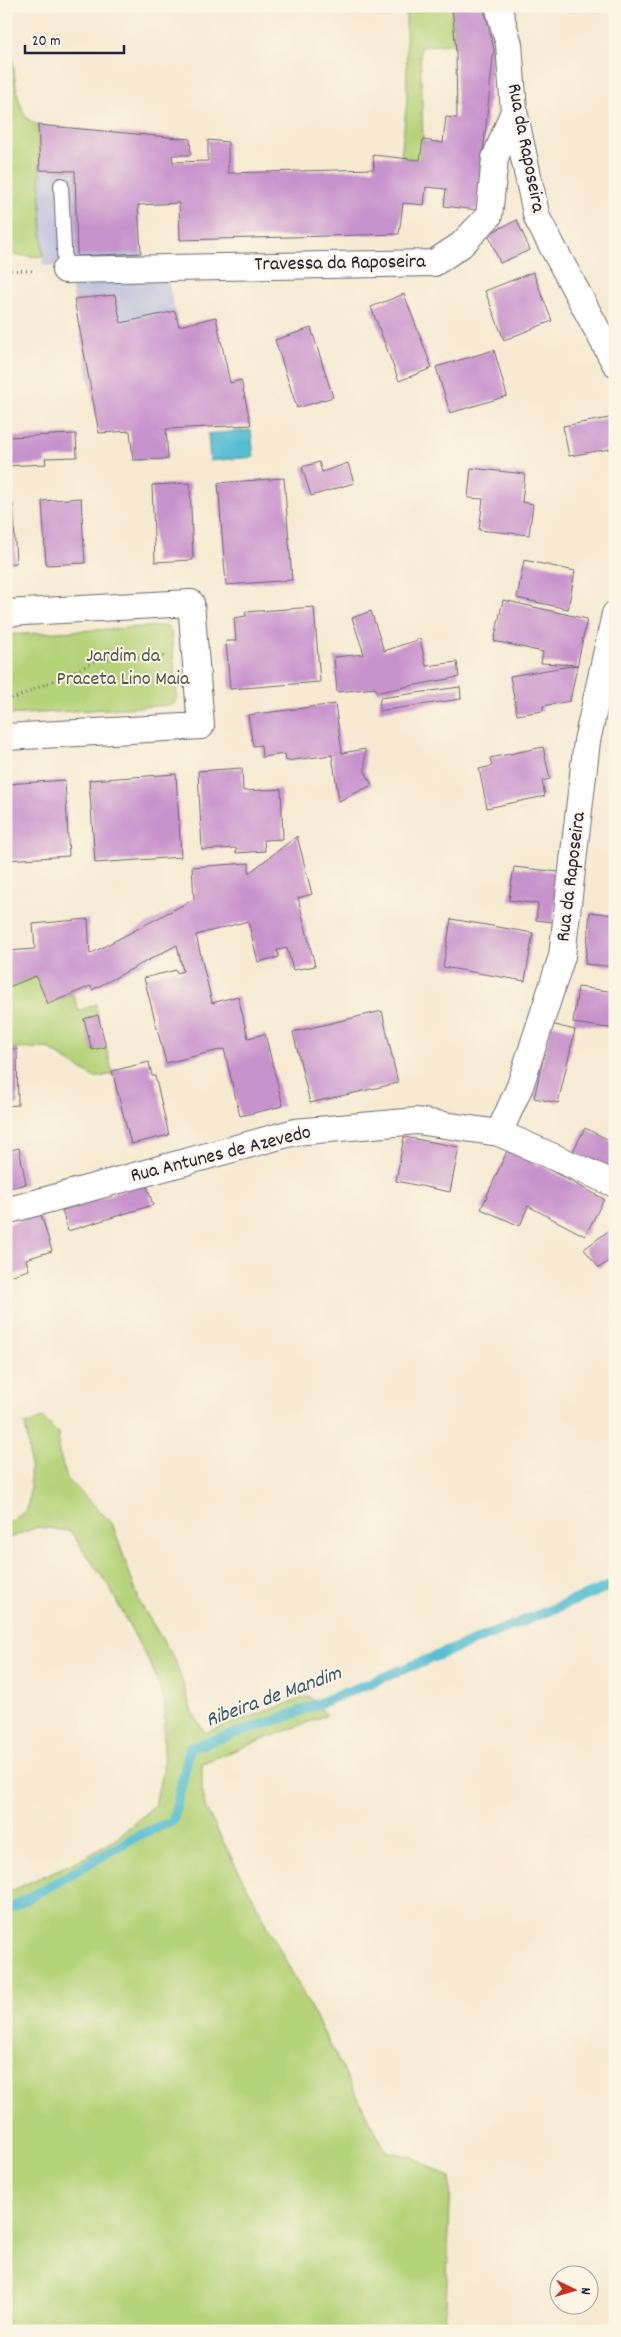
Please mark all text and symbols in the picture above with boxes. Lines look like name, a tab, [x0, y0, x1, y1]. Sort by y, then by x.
scale bar	[25, 22, 124, 54]
text: 20 m	[32, 31, 60, 53]
street label: Rua da Raposeira	[499, 81, 551, 215]
street label: Travessa da Raposeira	[254, 248, 426, 279]
park label: Jardim da Praceta Lino Maia	[57, 643, 190, 694]
street label: Rua da Raposeira	[550, 810, 594, 944]
street label: Rua Antunes de Azevedo	[128, 1119, 314, 1191]
water label: Ribeira de Mandim	[202, 1659, 347, 1736]
north arrow	[548, 2264, 598, 2314]
text: N	[575, 2287, 595, 2295]

